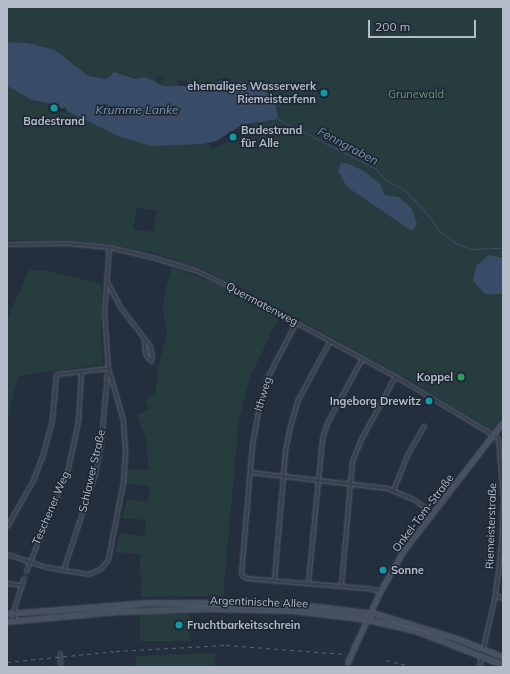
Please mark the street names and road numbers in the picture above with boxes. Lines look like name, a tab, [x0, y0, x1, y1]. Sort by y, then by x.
street label: Quermatenweg	[224, 280, 300, 328]
street label: Ithweg	[252, 375, 274, 413]
street label: Schlawer Straße	[76, 428, 108, 514]
street label: Teschener Weg	[30, 469, 72, 547]
street label: Onkel-Tom-Straße	[390, 472, 456, 554]
street label: Riemeisterstraße	[483, 483, 499, 569]
street label: Argentinische Allee	[210, 594, 308, 610]

